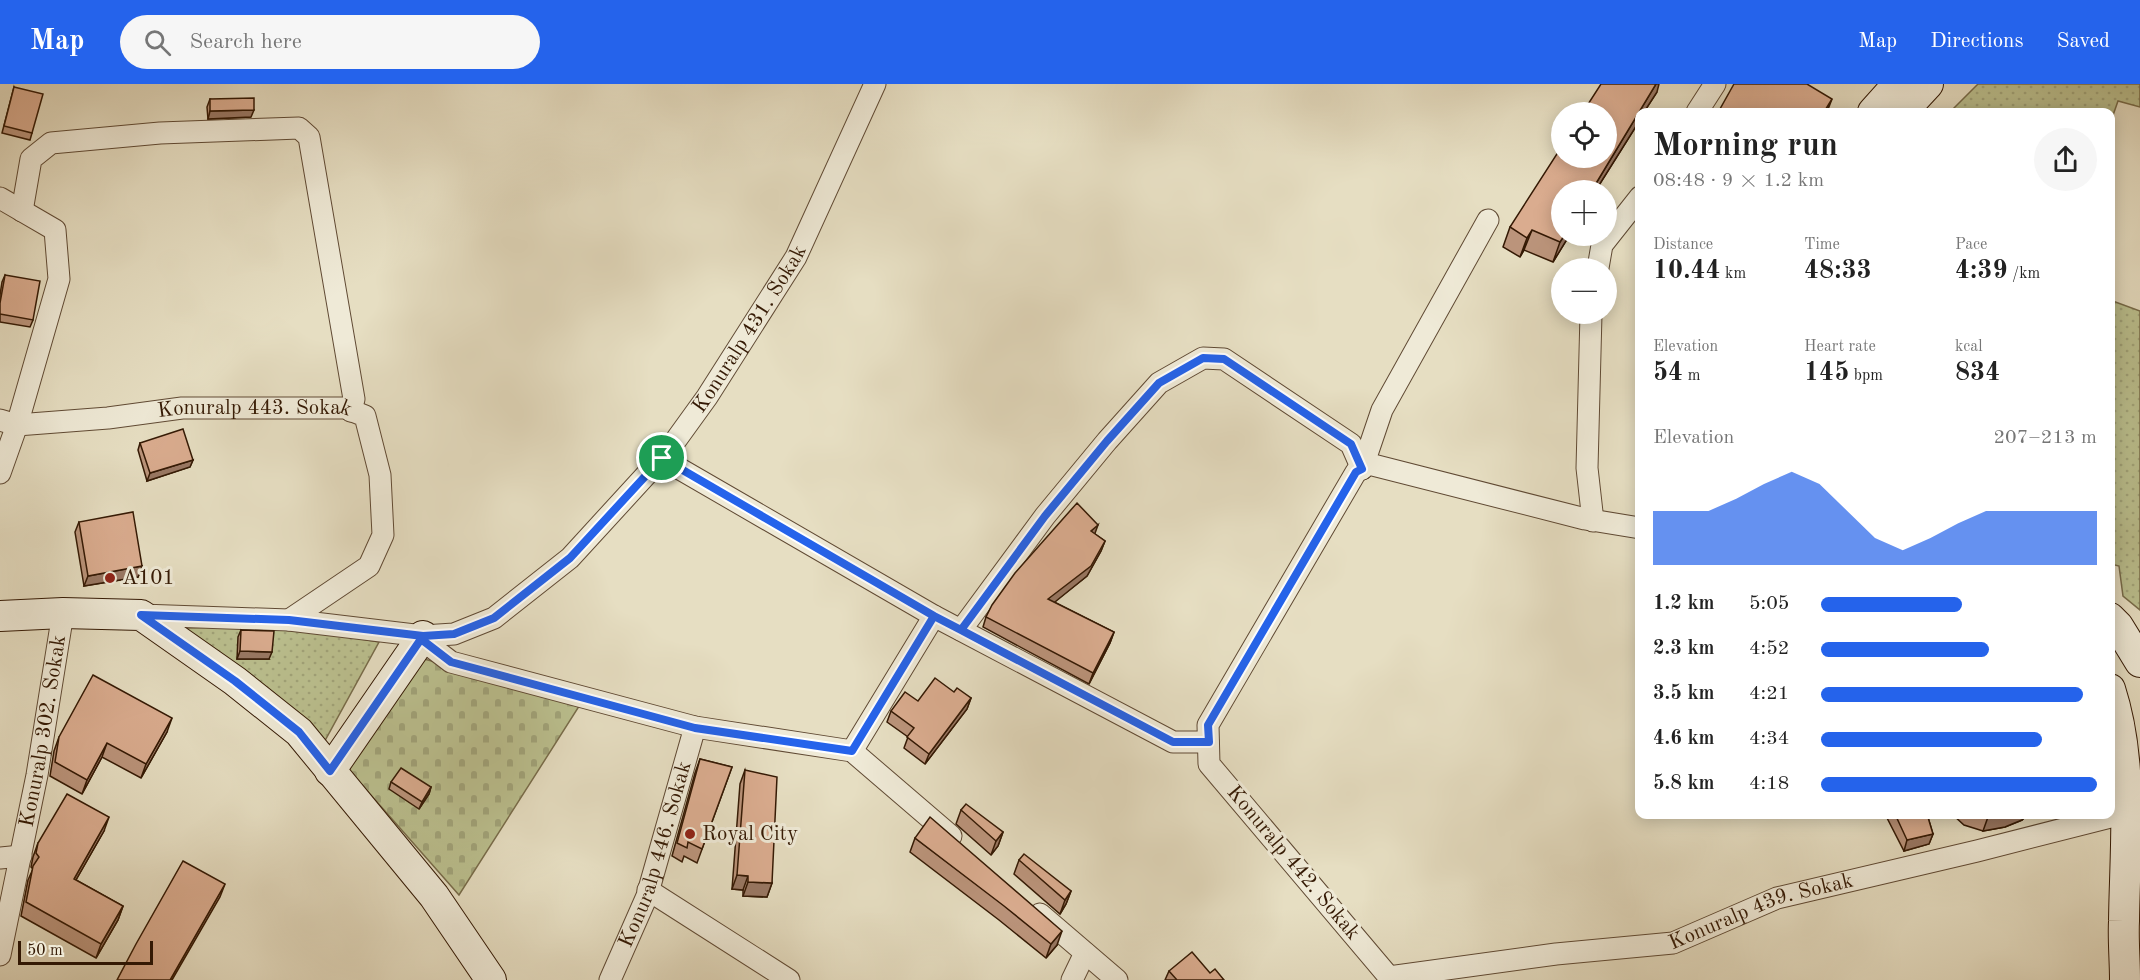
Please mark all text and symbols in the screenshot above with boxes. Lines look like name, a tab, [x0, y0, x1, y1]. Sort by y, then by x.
search box	[120, 15, 540, 69]
icon: search	[141, 26, 174, 59]
text: Map	[30, 28, 84, 56]
text: Search here	[189, 31, 302, 53]
text: Map	[1858, 31, 1897, 52]
text: Directions	[1930, 31, 2024, 52]
text: Saved	[2057, 31, 2110, 52]
map controls	[1551, 102, 1617, 324]
button: locate	[1551, 102, 1617, 168]
button: share	[2034, 128, 2097, 191]
text: Morning run	[1653, 130, 1838, 163]
text: 08:48 · 9 × 1.2 km	[1653, 171, 1824, 191]
button: +	[1551, 180, 1617, 246]
text: Distance	[1653, 237, 1713, 253]
text: Time	[1804, 237, 1840, 253]
text: Pace	[1955, 237, 1987, 253]
street label: Konuralp 431. Sokak	[689, 242, 810, 417]
button: −	[1551, 258, 1617, 324]
text: 10.44	[1653, 258, 1721, 284]
text: 48:33	[1804, 258, 1872, 284]
text: 4:39	[1955, 258, 2008, 284]
text: km	[1721, 266, 1746, 282]
text: /km	[2008, 266, 2040, 282]
text: Elevation	[1653, 339, 1718, 355]
text: Heart rate	[1804, 339, 1876, 355]
text: kcal	[1955, 339, 1983, 355]
text: 54	[1653, 360, 1683, 386]
text: 145	[1804, 360, 1849, 386]
text: 834	[1955, 360, 2000, 386]
text: m	[1683, 368, 1700, 384]
text: bpm	[1849, 368, 1883, 384]
street label: Konuralp 443. Sokak	[156, 397, 355, 422]
text: Elevation	[1653, 428, 1734, 448]
text: 207–213 m	[1994, 428, 2097, 448]
pin	[636, 432, 687, 483]
icon: arrive	[645, 441, 678, 474]
place label: A101	[122, 568, 175, 589]
marker: A101	[103, 571, 117, 585]
text: 1.2 km	[1653, 594, 1715, 614]
text: 5:05	[1749, 594, 1789, 614]
street label: Konuralp 302. Sokak	[16, 634, 70, 829]
text: 2.3 km	[1653, 639, 1715, 659]
text: 4:52	[1749, 639, 1789, 659]
text: 3.5 km	[1653, 684, 1715, 704]
text: 4:21	[1749, 684, 1789, 704]
text: 4.6 km	[1653, 729, 1715, 749]
text: 4:34	[1749, 729, 1789, 749]
street label: Konuralp 446. Sokak	[615, 759, 695, 951]
text: 5.8 km	[1653, 774, 1715, 794]
text: 4:18	[1749, 774, 1789, 794]
street label: Konuralp 442. Sokak	[1223, 782, 1364, 944]
place label: Royal City	[702, 824, 798, 845]
marker: Royal City	[683, 827, 697, 841]
street label: Konuralp 439. Sokak	[1666, 870, 1855, 954]
scale bar	[18, 938, 153, 966]
text: 50 m	[27, 943, 63, 959]

